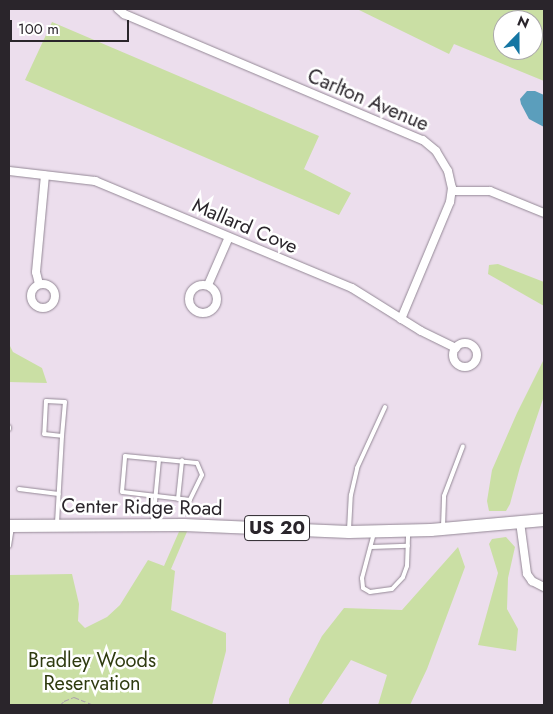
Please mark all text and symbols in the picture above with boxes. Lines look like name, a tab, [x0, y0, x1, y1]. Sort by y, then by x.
scale bar	[12, 10, 131, 42]
north arrow	[493, 10, 543, 60]
text: N	[514, 11, 532, 33]
text: 100 m	[18, 18, 59, 40]
street label: Carlton Avenue	[304, 64, 432, 136]
street label: Mallard Cove	[189, 193, 301, 259]
street label: Center Ridge Road	[61, 494, 223, 520]
road number: US 20	[243, 512, 311, 544]
park label: Bradley Woods Reservation	[28, 649, 156, 696]

